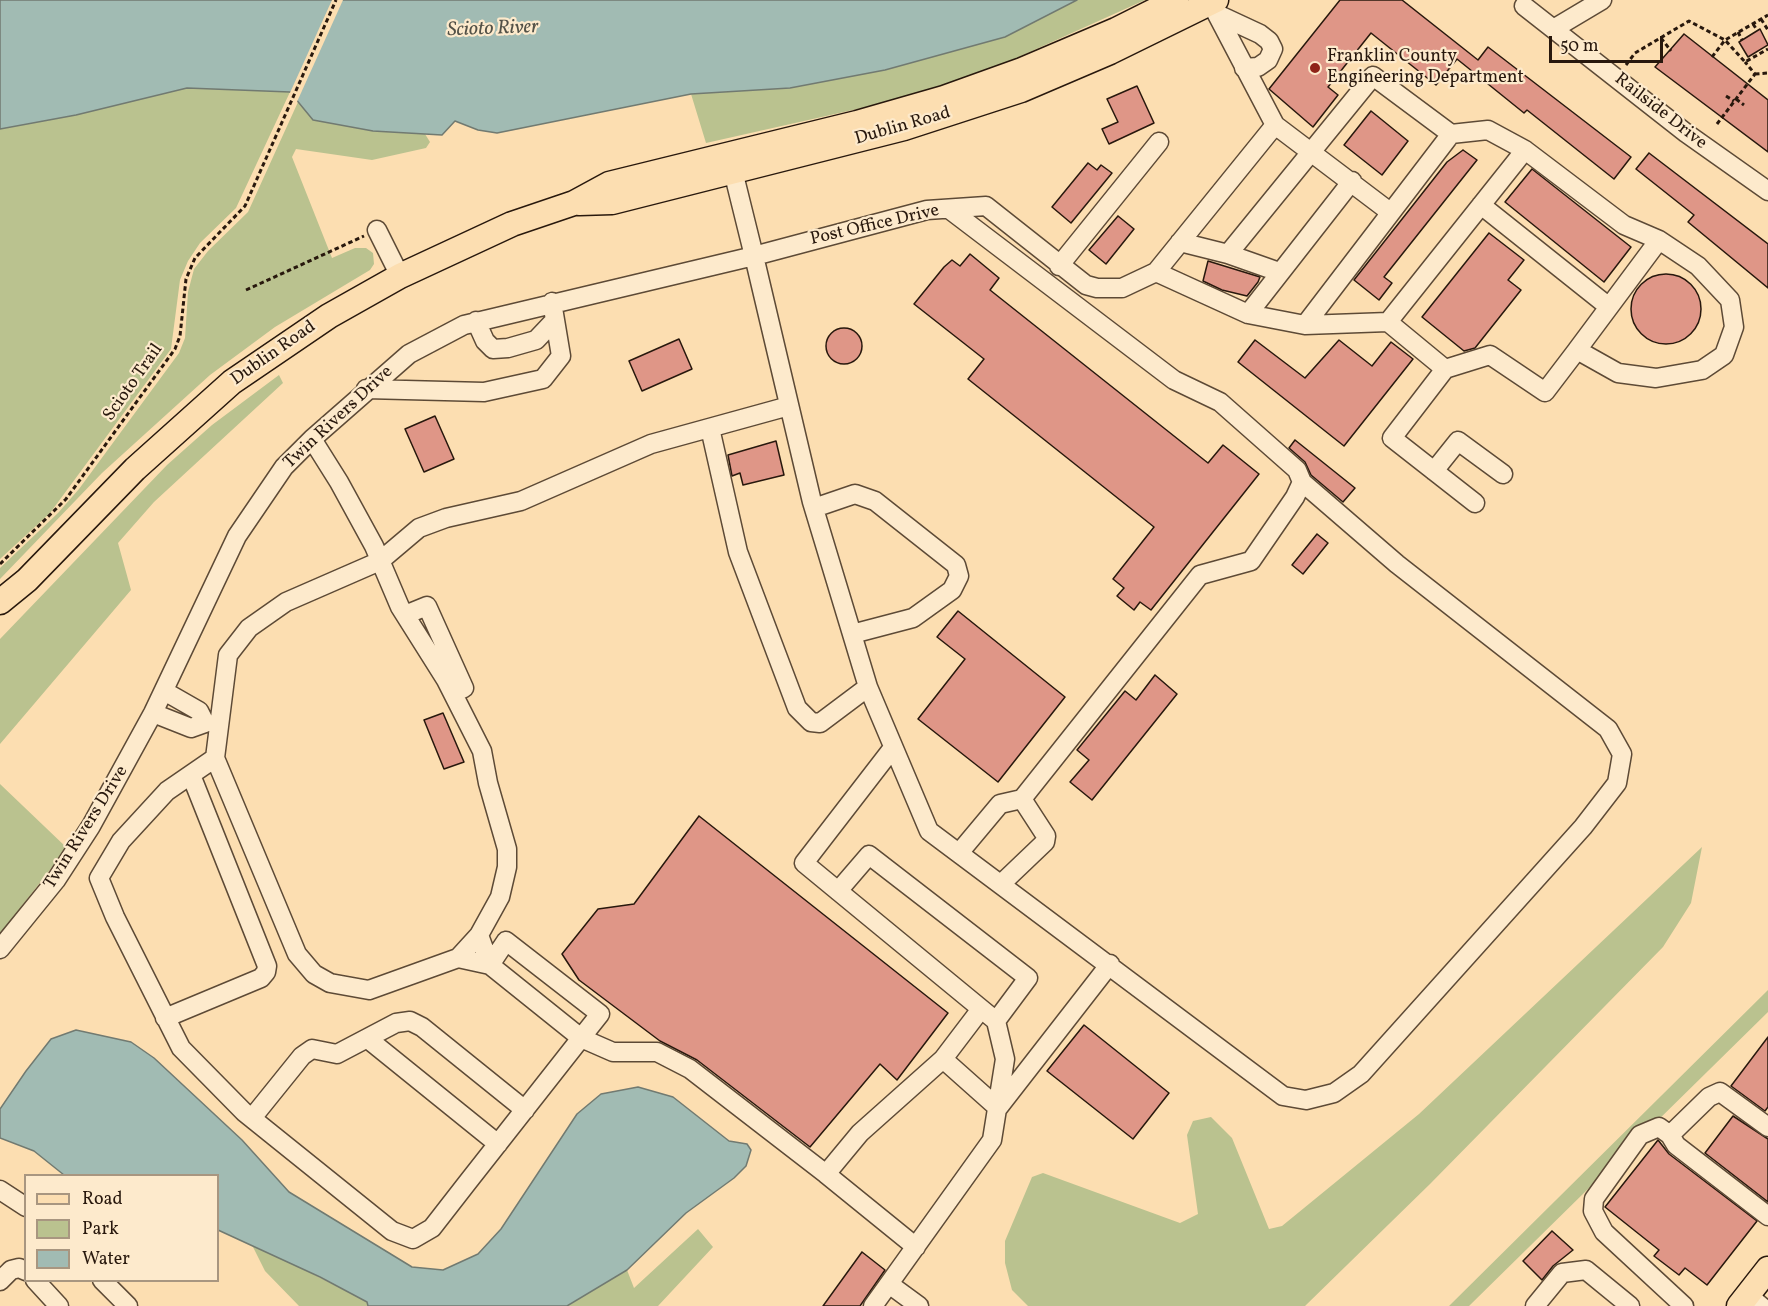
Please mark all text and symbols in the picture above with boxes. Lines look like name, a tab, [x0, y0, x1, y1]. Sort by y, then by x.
water label: Scioto River	[447, 16, 539, 44]
scale bar	[1552, 24, 1666, 62]
text: 50 m	[1560, 34, 1599, 59]
place label: Franklin County Engineering Department	[1327, 47, 1524, 90]
marker: Franklin County Engineering Department	[1308, 61, 1322, 75]
street label: Railside Drive	[1609, 69, 1711, 155]
street label: Dublin Road	[853, 103, 953, 151]
street label: Post Office Drive	[808, 201, 942, 251]
street label: Dublin Road	[227, 317, 321, 391]
street label: Scioto Trail	[100, 340, 168, 426]
street label: Twin Rivers Drive	[280, 362, 398, 474]
street label: Twin Rivers Drive	[40, 762, 134, 894]
legend	[24, 1174, 219, 1282]
text: Road	[82, 1187, 123, 1212]
text: Park	[82, 1217, 119, 1242]
text: Water	[82, 1247, 130, 1272]

